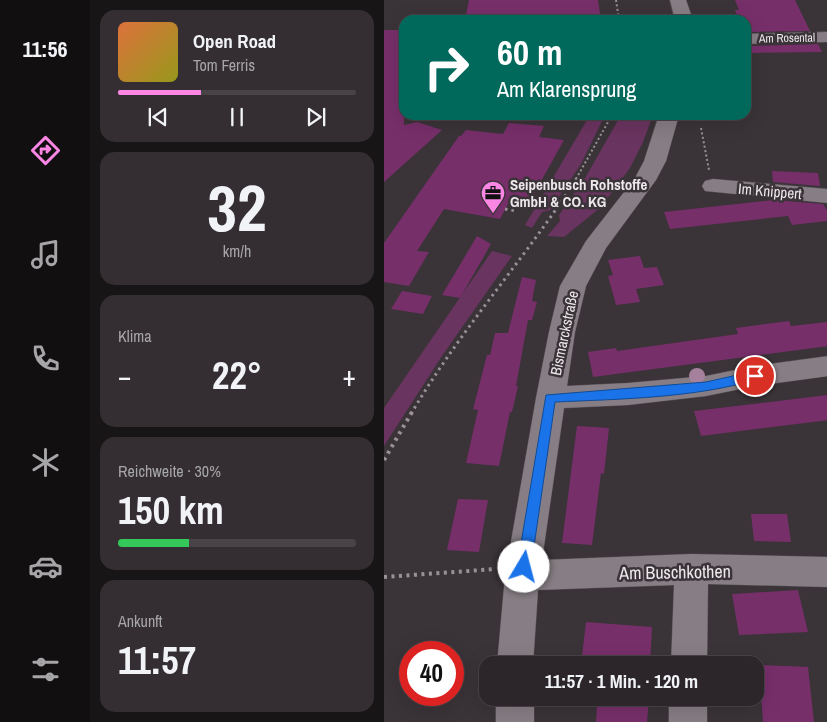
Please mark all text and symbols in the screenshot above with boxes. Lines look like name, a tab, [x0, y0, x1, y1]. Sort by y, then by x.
text: Open Road	[193, 28, 276, 54]
text: 60 m	[497, 29, 562, 76]
street label: Am Rosental	[758, 30, 815, 47]
text: 11:56	[22, 34, 68, 64]
icon: right	[414, 35, 479, 100]
text: Tom Ferris	[193, 54, 255, 76]
text: Am Klarensprung	[497, 74, 636, 104]
icon: previous	[144, 103, 172, 131]
icon: pause	[223, 103, 251, 131]
icon: next	[302, 103, 330, 131]
icon: directions	[28, 133, 63, 168]
text: 32	[207, 164, 267, 251]
place label: Seipenbusch Rohstoffe GmbH & CO. KG	[510, 174, 648, 212]
street label: Im Knippert	[737, 178, 803, 204]
office icon: Seipenbusch Rohstoffe GmbH & CO. KG	[480, 180, 506, 214]
icon: music	[28, 237, 63, 272]
text: km/h	[223, 240, 251, 262]
street label: Bismarckstraße	[545, 289, 583, 377]
text: Klima	[118, 325, 152, 347]
icon: phone	[28, 341, 63, 376]
text: 22°	[212, 350, 262, 401]
pin	[734, 355, 776, 397]
text: −	[118, 357, 131, 395]
text: +	[343, 357, 356, 395]
icon: arrive	[741, 362, 769, 390]
icon: climate	[28, 445, 63, 480]
text: Reichweite · 30%	[118, 460, 221, 482]
text: 150 km	[118, 485, 224, 536]
position arrow	[497, 540, 549, 592]
icon: car	[28, 549, 63, 584]
street label: Am Buschkothen	[618, 559, 731, 585]
text: Ankunft	[118, 610, 163, 632]
text: 11:57	[118, 635, 196, 686]
speed limit sign: 40	[399, 641, 464, 706]
icon: filters	[28, 652, 63, 687]
text: 11:57 · 1 Min. · 120 m	[545, 668, 698, 694]

